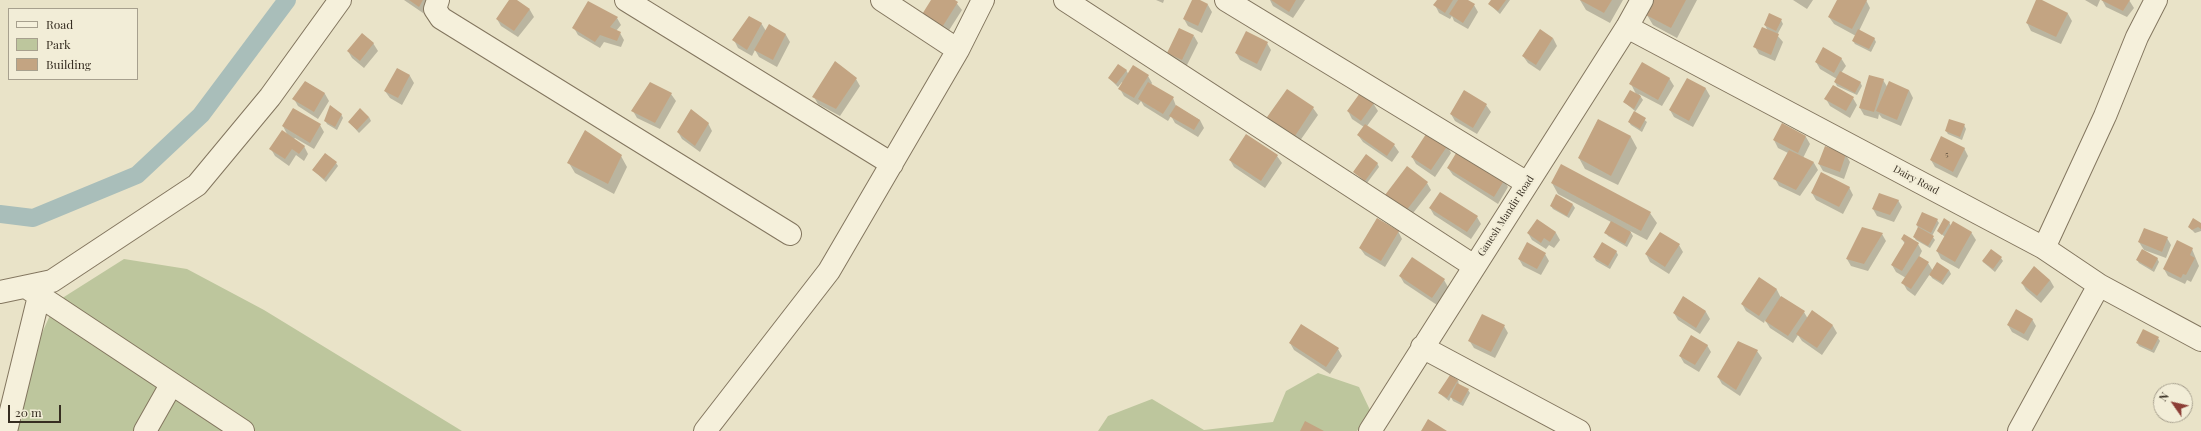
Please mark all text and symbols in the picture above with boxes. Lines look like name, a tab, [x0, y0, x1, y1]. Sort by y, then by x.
legend	[8, 8, 138, 80]
text: Road	[46, 16, 73, 32]
text: Park	[46, 36, 71, 52]
text: Building	[46, 56, 91, 72]
house number: 5	[1945, 149, 1949, 159]
street label: Dairy Road	[1891, 163, 1941, 197]
street label: Ganesh Mandir Road	[1475, 173, 1537, 259]
north arrow	[2153, 383, 2193, 423]
text: N	[2155, 389, 2172, 404]
scale bar	[10, 397, 63, 423]
text: 20 m	[15, 404, 42, 420]

